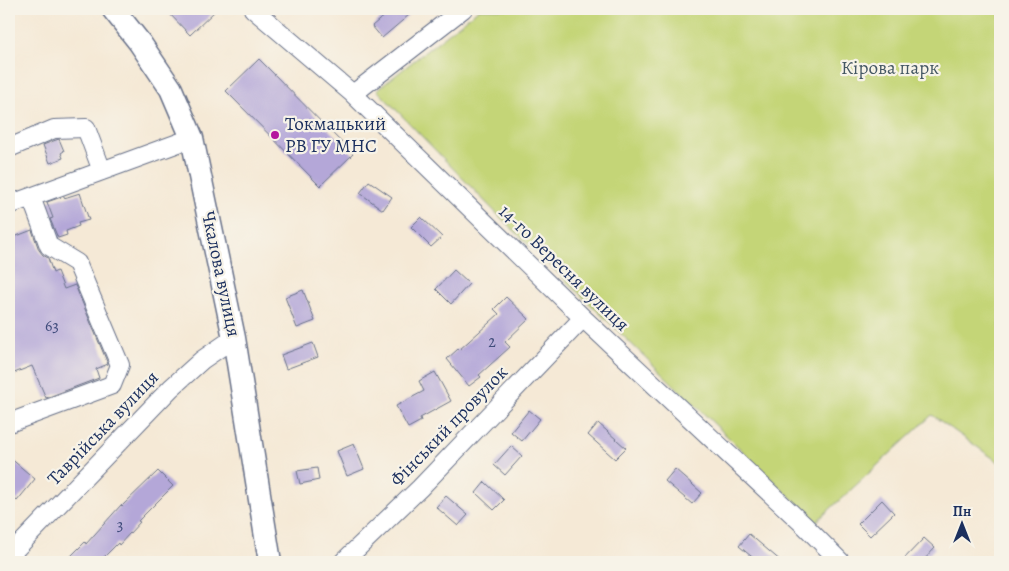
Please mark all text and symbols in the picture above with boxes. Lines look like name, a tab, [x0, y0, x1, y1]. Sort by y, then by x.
park label: Кірова парк	[841, 55, 939, 81]
place label: Токмацький РВ ГУ МНС	[285, 111, 386, 159]
marker: Токмацький РВ ГУ МНС	[269, 129, 281, 141]
street label: 14-го Вересня вулиця	[493, 199, 635, 337]
street label: Чкалова вулиця	[195, 209, 247, 339]
house number: 63	[45, 315, 59, 337]
house number: 2	[488, 331, 496, 353]
street label: Фінський провулок	[384, 360, 514, 492]
street label: Таврійська вулиця	[41, 365, 165, 491]
north arrow	[936, 498, 986, 548]
text: Пн	[953, 502, 971, 521]
house number: 3	[117, 514, 123, 536]

